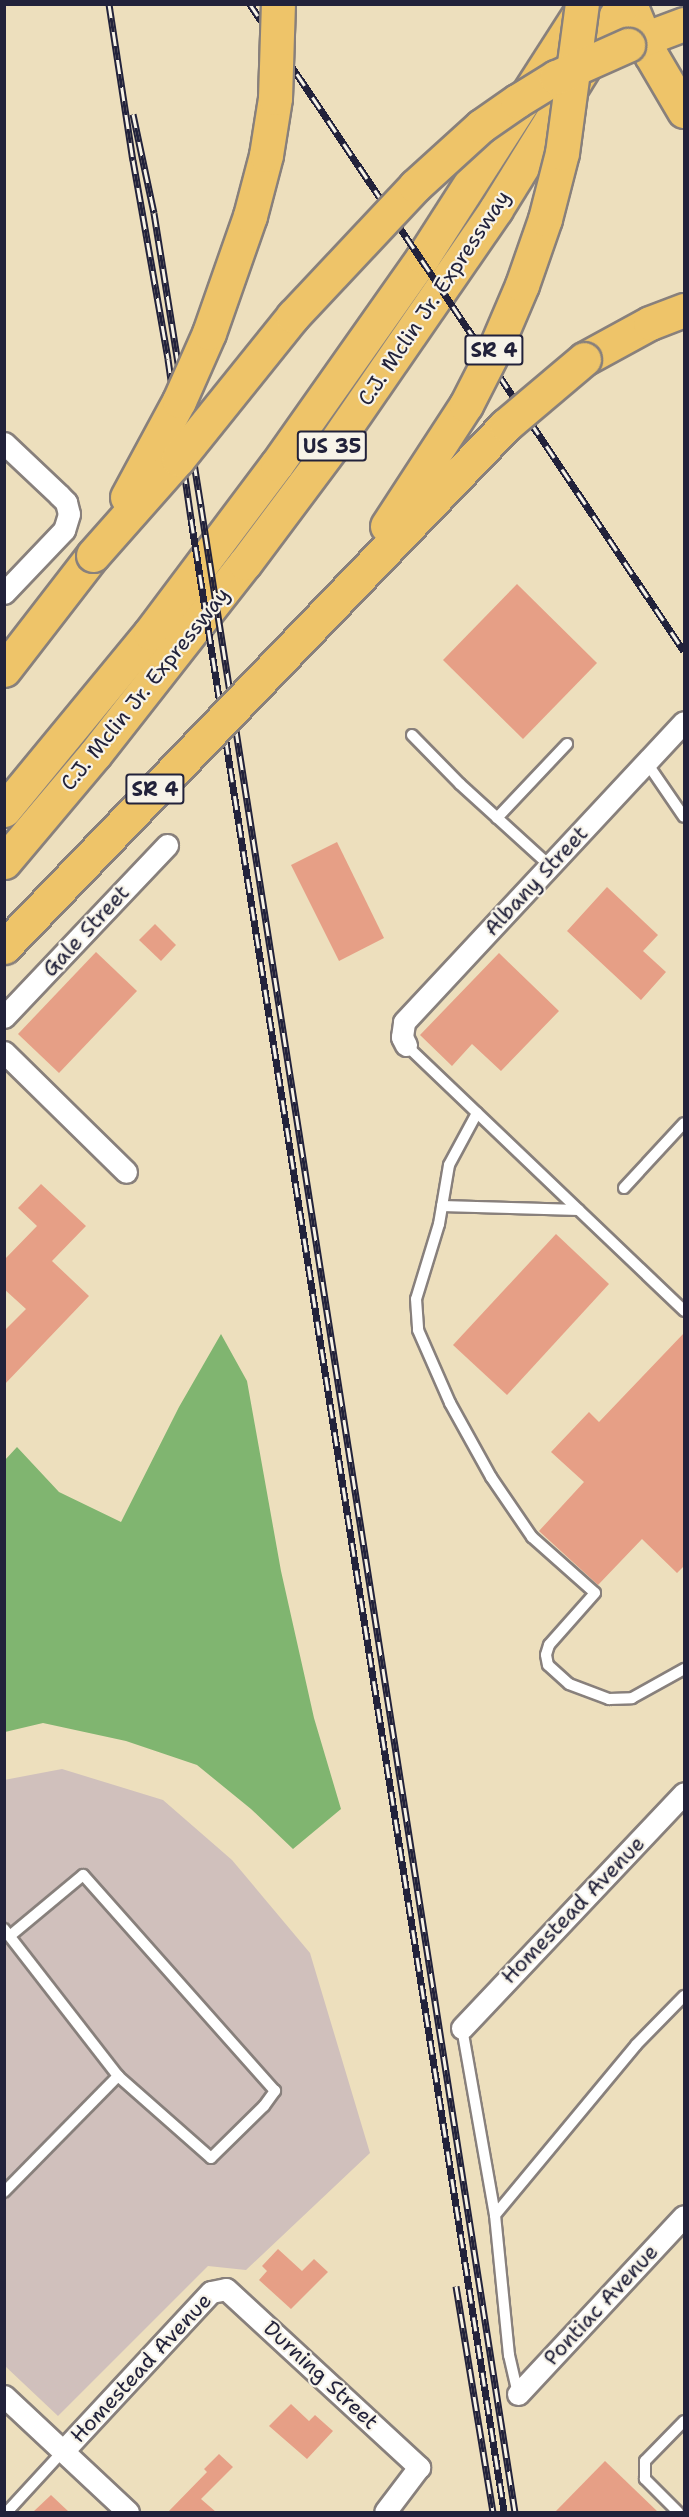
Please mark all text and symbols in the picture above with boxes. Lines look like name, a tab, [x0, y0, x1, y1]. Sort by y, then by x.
street label: C.J. Mclin Jr. Expressway	[353, 186, 515, 410]
road number: SR 4	[464, 333, 524, 367]
road number: US 35	[296, 429, 368, 463]
street label: C.J. Mclin Jr. Expressway	[55, 582, 235, 796]
road number: SR 4	[125, 772, 185, 806]
street label: Albany Street	[479, 821, 593, 941]
street label: Gale Street	[37, 880, 135, 982]
street label: Homestead Avenue	[496, 1831, 650, 1989]
street label: Pontiac Avenue	[539, 2239, 663, 2371]
street label: Homestead Avenue	[65, 2288, 217, 2448]
street label: Durning Street	[258, 2315, 384, 2435]

